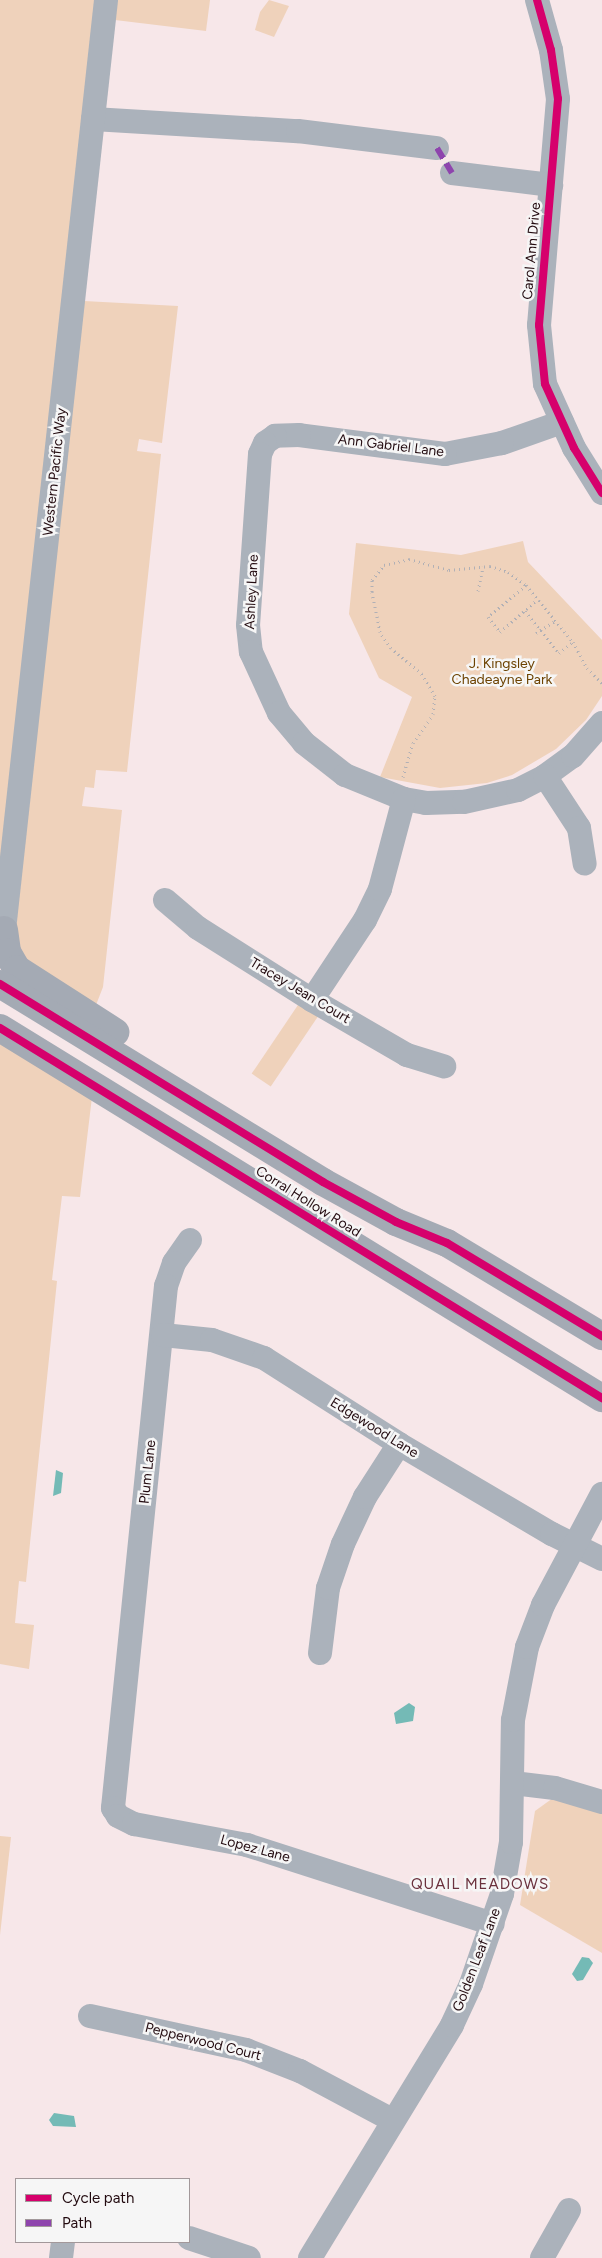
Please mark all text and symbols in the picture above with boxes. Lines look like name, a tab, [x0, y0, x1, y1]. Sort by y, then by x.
street label: Carol Ann Drive	[519, 202, 545, 300]
street label: Western Pacific Way	[40, 407, 70, 537]
street label: Ann Gabriel Lane	[337, 431, 445, 461]
street label: Ashley Lane	[242, 554, 262, 630]
park label: J. Kingsley Chadeayne Park	[452, 656, 552, 689]
street label: Tracey Jean Court	[247, 954, 353, 1028]
street label: Corral Hollow Road	[252, 1163, 364, 1241]
street label: Edgewood Lane	[327, 1394, 421, 1462]
street label: Plum Lane	[136, 1439, 160, 1505]
street label: Lopez Lane	[218, 1832, 292, 1866]
district label: QUAIL MEADOWS	[409, 1876, 551, 1894]
street label: Golden Leaf Lane	[450, 1906, 504, 2014]
street label: Pepperwood Court	[143, 2019, 263, 2065]
legend	[15, 2178, 190, 2243]
text: Cycle path	[62, 2189, 134, 2207]
text: Path	[62, 2214, 92, 2232]

